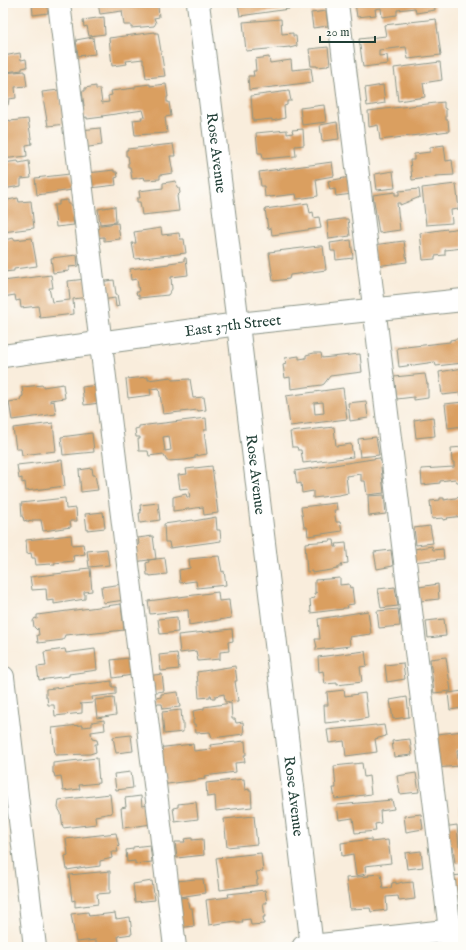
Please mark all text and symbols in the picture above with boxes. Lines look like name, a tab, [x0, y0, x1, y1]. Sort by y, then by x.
scale bar	[320, 18, 375, 44]
text: 20 m	[326, 25, 349, 40]
street label: Rose Avenue	[202, 112, 231, 194]
street label: East 37th Street	[184, 310, 282, 341]
street label: Rose Avenue	[241, 433, 270, 516]
street label: Rose Avenue	[279, 755, 308, 838]

